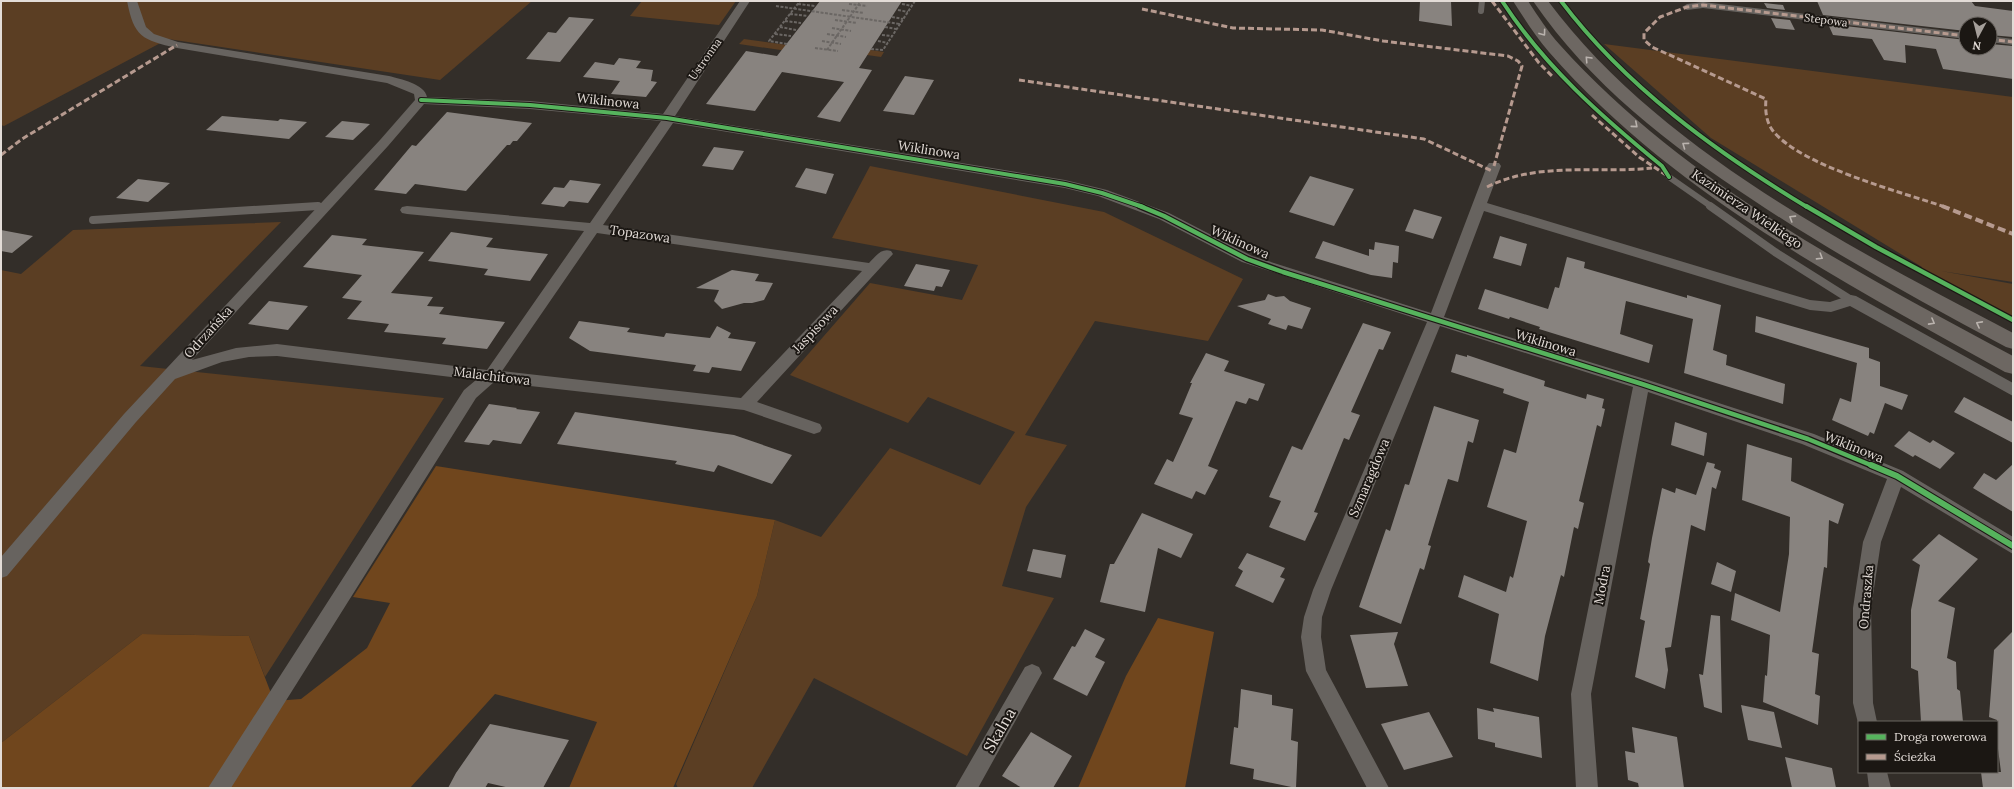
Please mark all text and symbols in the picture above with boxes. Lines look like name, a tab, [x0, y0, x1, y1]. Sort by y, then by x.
street label: Stepowa	[1803, 10, 1849, 30]
north arrow	[1958, 16, 1998, 56]
one-way arrow	[1538, 28, 1545, 35]
street label: Ustronna	[686, 35, 725, 83]
text: N	[1971, 38, 1982, 53]
one-way arrow	[1585, 56, 1592, 64]
street label: Wiklinowa	[576, 89, 640, 113]
one-way arrow	[1630, 120, 1637, 127]
street label: Wiklinowa	[897, 137, 962, 163]
one-way arrow	[1682, 142, 1689, 150]
street label: Kazimierza Wielkiego	[1688, 166, 1806, 253]
one-way arrow	[1789, 216, 1796, 223]
street label: Topazowa	[609, 221, 672, 247]
street label: Wiklinowa	[1208, 221, 1272, 263]
one-way arrow	[1816, 252, 1823, 260]
street label: Jaspisowa	[788, 301, 842, 357]
street label: Odrzańska	[180, 302, 236, 362]
one-way arrow	[1928, 317, 1936, 325]
one-way arrow	[1975, 321, 1983, 328]
street label: Wiklinowa	[1513, 326, 1579, 360]
street label: Malachitowa	[453, 363, 532, 389]
street label: Wiklinowa	[1822, 427, 1887, 467]
street label: Szmaragdowa	[1345, 436, 1393, 520]
street label: Modra	[1590, 564, 1614, 606]
street label: Ondraszka	[1855, 564, 1877, 630]
street label: Skalna	[978, 704, 1020, 756]
legend	[1858, 721, 1998, 773]
text: Droga rowerowa	[1894, 729, 1987, 744]
text: Ścieżka	[1894, 749, 1936, 764]

